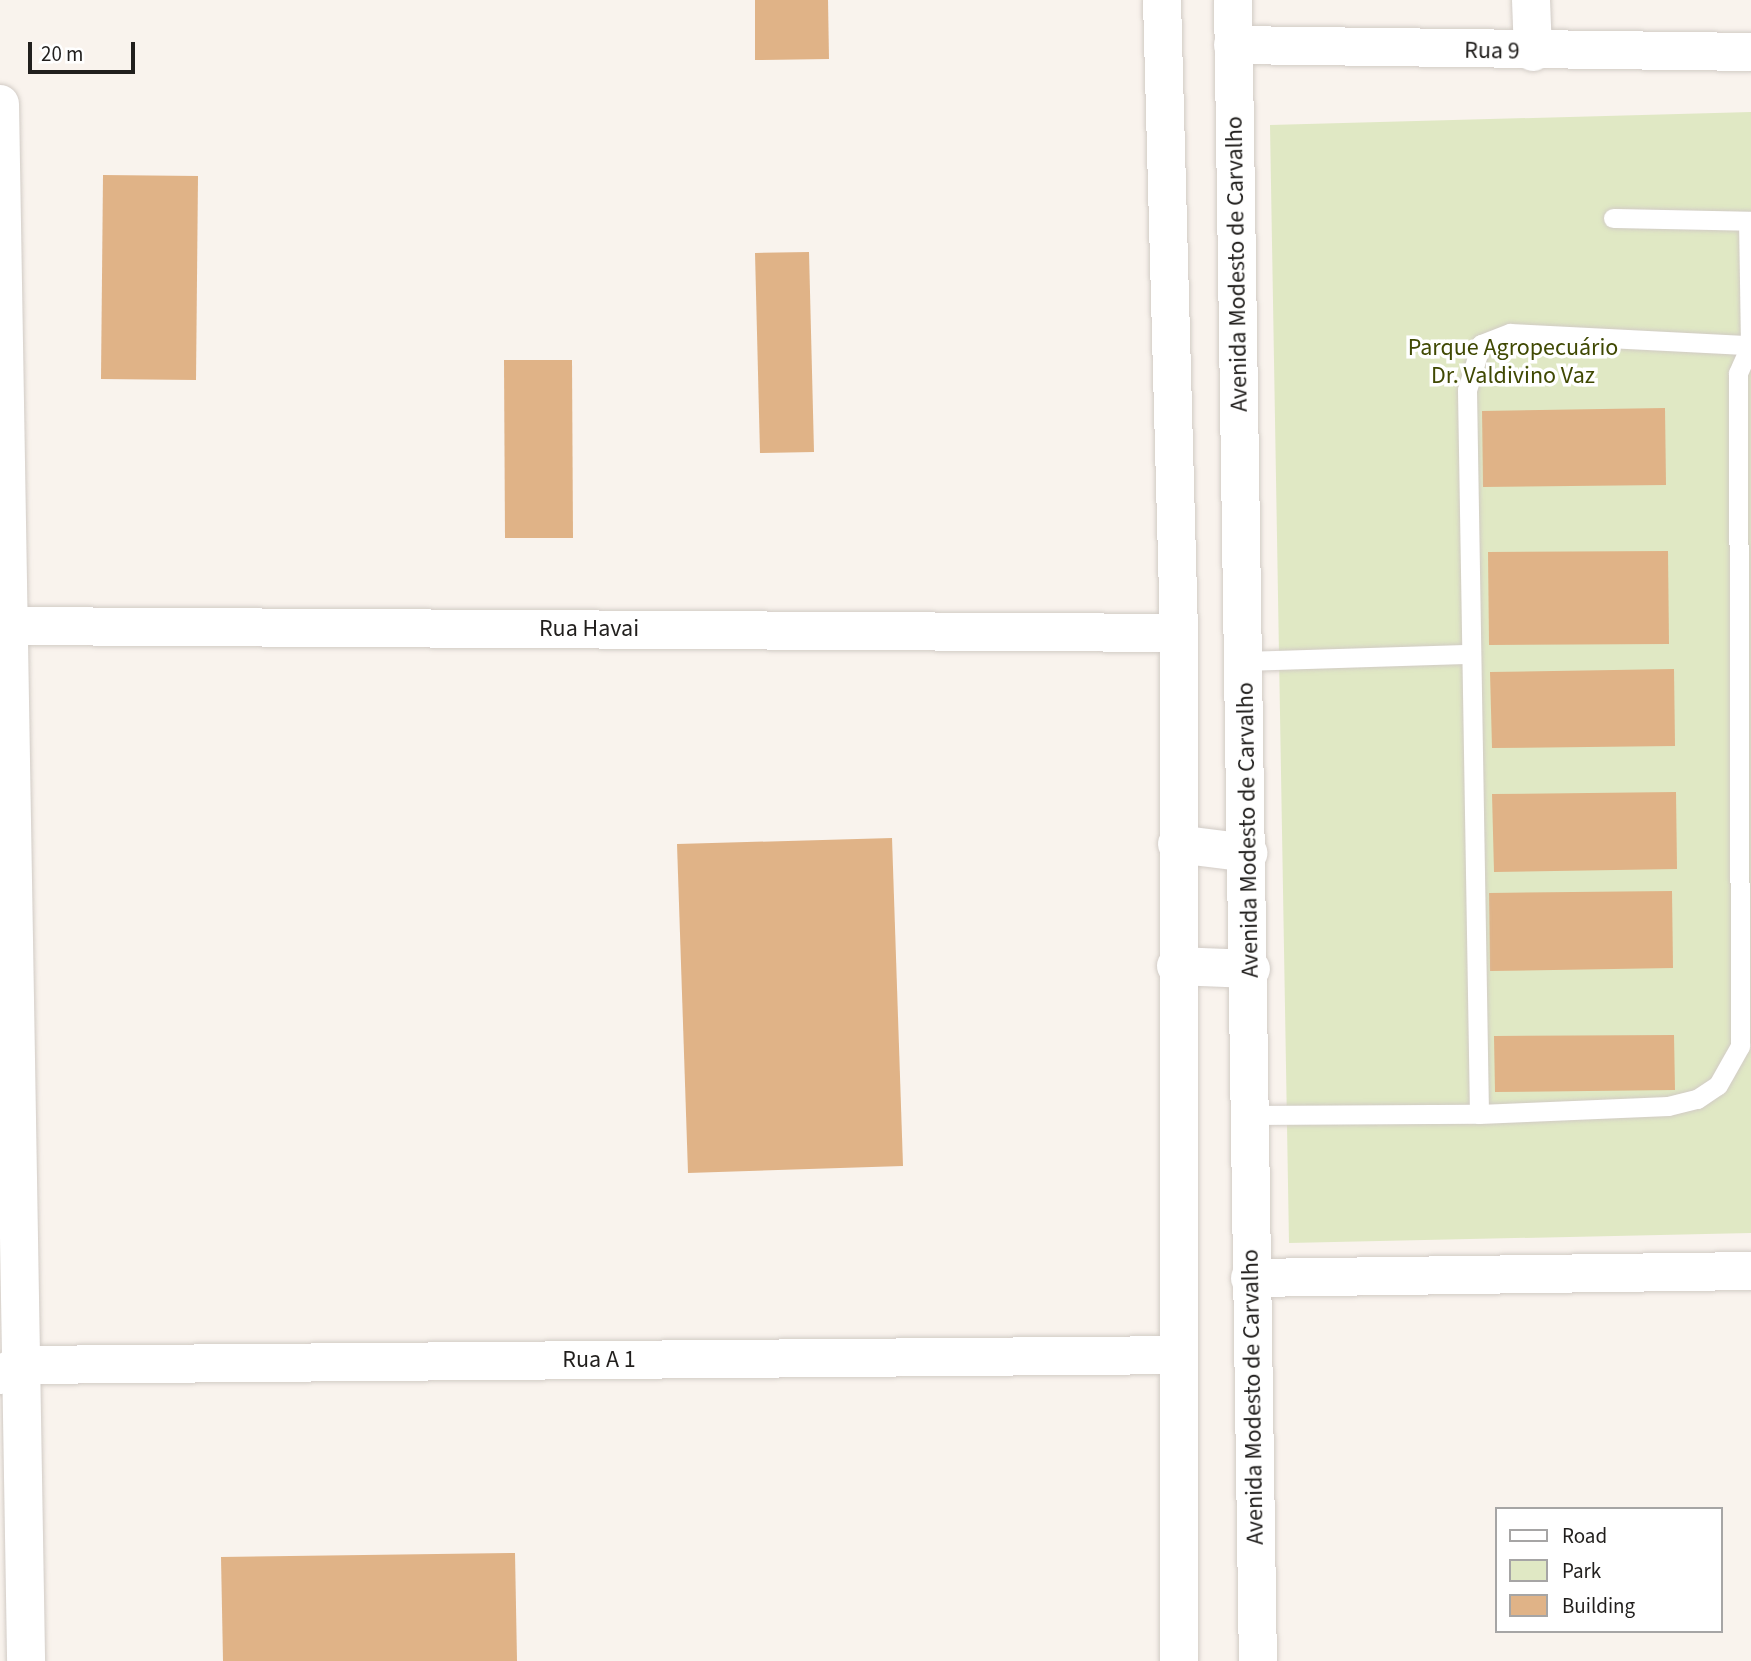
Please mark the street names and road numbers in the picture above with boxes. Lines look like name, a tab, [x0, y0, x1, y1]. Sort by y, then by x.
street label: Rua 9	[1464, 36, 1520, 66]
street label: Avenida Modesto de Carvalho	[1220, 116, 1254, 412]
street label: Rua Havai	[539, 615, 639, 643]
street label: Avenida Modesto de Carvalho	[1231, 682, 1265, 978]
street label: Avenida Modesto de Carvalho	[1236, 1249, 1270, 1545]
street label: Rua A 1	[562, 1346, 636, 1374]

